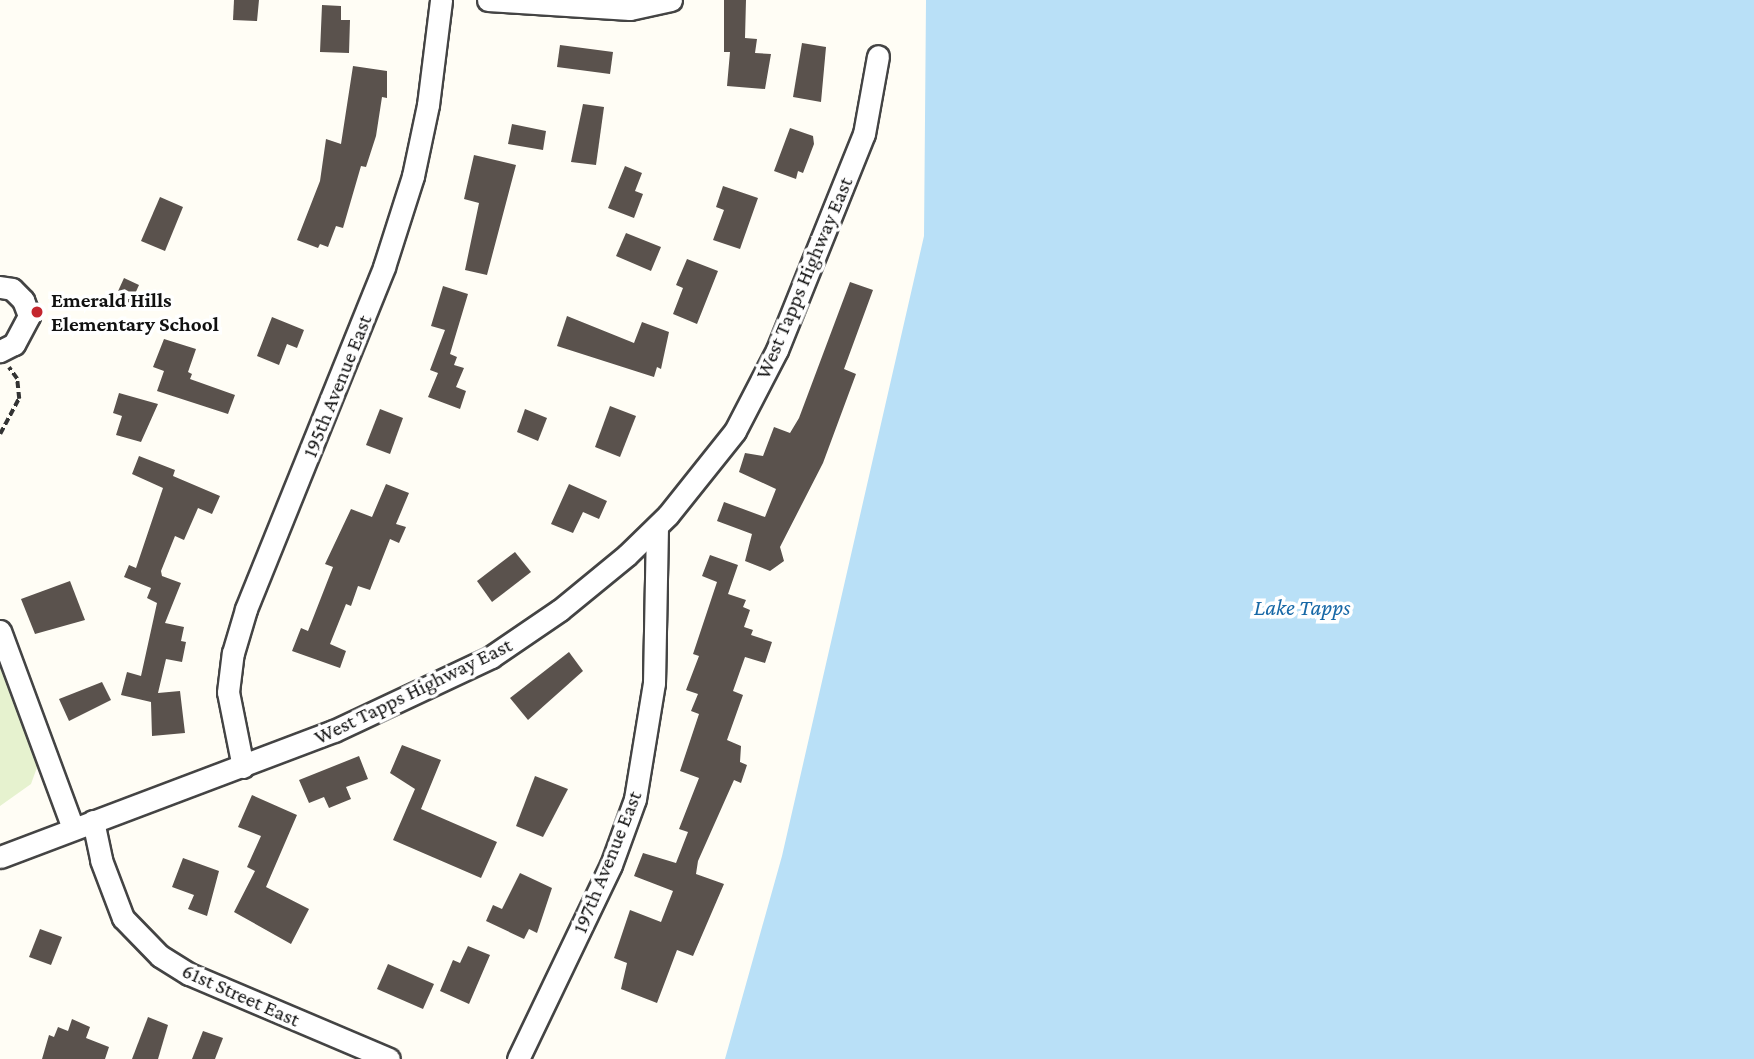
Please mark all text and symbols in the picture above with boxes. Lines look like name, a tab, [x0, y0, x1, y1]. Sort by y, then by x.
street label: West Tapps Highway East	[750, 173, 858, 383]
place label: Emerald Hills Elementary School	[51, 287, 219, 337]
marker: Emerald Hills Elementary School	[29, 304, 45, 320]
street label: 195th Avenue East	[297, 311, 377, 461]
water label: Lake Tapps	[1254, 593, 1350, 621]
street label: West Tapps Highway East	[310, 632, 516, 750]
street label: 197th Avenue East	[567, 787, 647, 937]
street label: 61st Street East	[178, 958, 304, 1032]

